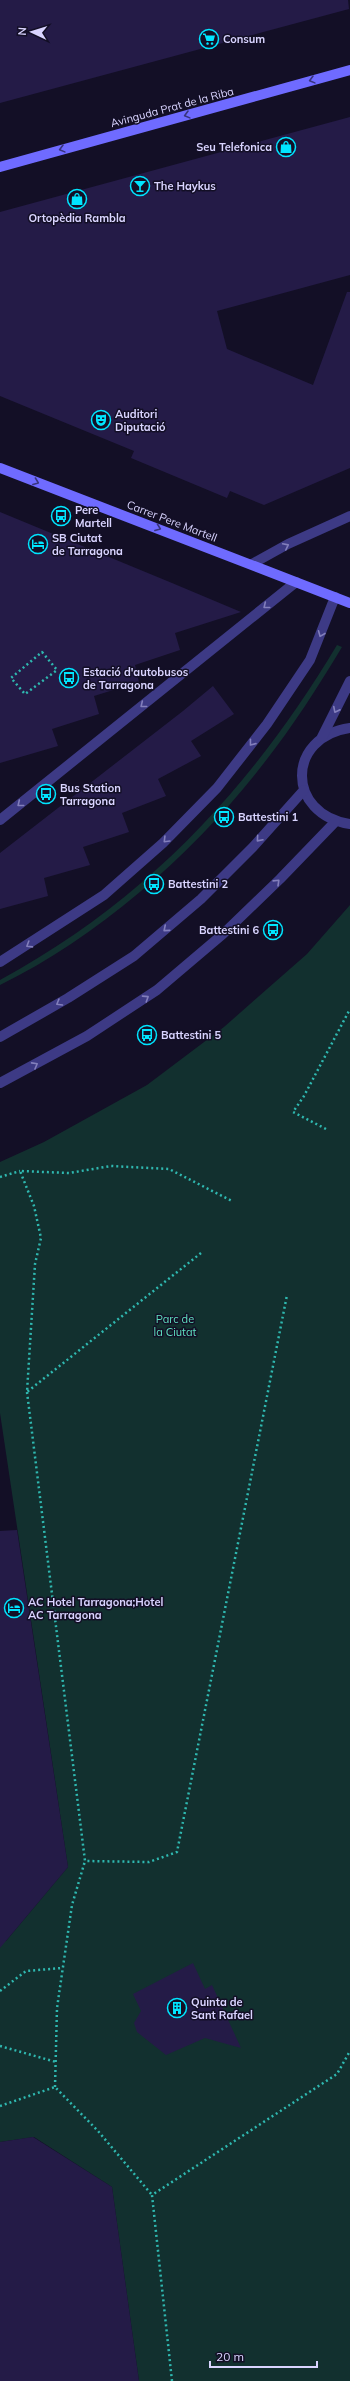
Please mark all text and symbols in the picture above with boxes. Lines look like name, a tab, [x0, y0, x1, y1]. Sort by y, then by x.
north arrow	[12, 12, 52, 52]
text: N	[15, 27, 29, 36]
supermarket icon: Consum	[198, 28, 220, 50]
place label: Consum	[223, 32, 265, 46]
one-way arrow	[309, 75, 316, 84]
street label: Avinguda Prat de la Riba	[109, 84, 235, 130]
one-way arrow	[184, 110, 191, 119]
shop icon: Seu Telefonica	[275, 136, 297, 158]
place label: Seu Telefonica	[196, 140, 272, 154]
one-way arrow	[59, 145, 65, 153]
bar icon: The Haykus	[129, 175, 151, 197]
place label: The Haykus	[154, 179, 216, 193]
shop icon: Ortopèdia Rambla	[66, 188, 88, 210]
place label: Ortopèdia Rambla	[28, 211, 126, 225]
place label: Auditori Diputació	[115, 407, 166, 434]
theatre icon: Auditori Diputació	[90, 409, 112, 431]
one-way arrow	[33, 477, 40, 485]
street label: Carrer Pere Martell	[125, 497, 219, 545]
place label: Pere Martell	[75, 503, 112, 530]
bus stop icon: Pere Martell	[50, 505, 72, 527]
one-way arrow	[154, 524, 161, 532]
place label: SB Ciutat de Tarragona	[52, 531, 123, 558]
hotel icon: SB Ciutat de Tarragona	[27, 533, 49, 555]
one-way arrow	[282, 543, 289, 550]
one-way arrow	[264, 602, 271, 609]
one-way arrow	[317, 630, 325, 637]
place label: Estació d'autobusos de Tarragona	[83, 665, 189, 692]
bus stop icon: Estació d'autobusos de Tarragona	[58, 667, 80, 689]
one-way arrow	[140, 701, 148, 708]
one-way arrow	[334, 705, 341, 713]
one-way arrow	[250, 739, 257, 746]
place label: Bus Station Tarragona	[60, 781, 121, 808]
bus stop icon: Bus Station Tarragona	[35, 783, 57, 805]
one-way arrow	[17, 800, 24, 807]
bus stop icon: Battestini 1	[213, 806, 235, 828]
place label: Battestini 1	[238, 810, 298, 824]
one-way arrow	[257, 834, 264, 842]
one-way arrow	[163, 836, 171, 843]
bus stop icon: Battestini 2	[143, 873, 165, 895]
place label: Battestini 2	[168, 877, 228, 891]
one-way arrow	[272, 879, 280, 887]
bus stop icon: Battestini 6	[262, 919, 284, 941]
place label: Battestini 6	[199, 923, 259, 937]
one-way arrow	[163, 925, 170, 932]
one-way arrow	[26, 940, 33, 947]
one-way arrow	[142, 995, 149, 1003]
one-way arrow	[56, 999, 63, 1006]
bus stop icon: Battestini 5	[136, 1024, 158, 1046]
place label: Battestini 5	[161, 1028, 221, 1042]
one-way arrow	[31, 1063, 38, 1070]
park label: Parc de la Ciutat	[154, 1312, 197, 1339]
place label: AC Hotel Tarragona;Hotel AC Tarragona	[28, 1595, 163, 1622]
hotel icon: AC Hotel Tarragona;Hotel AC Tarragona	[3, 1597, 25, 1619]
place label: Quinta de Sant Rafael	[191, 1995, 253, 2022]
building icon: Quinta de Sant Rafael	[166, 1997, 188, 2019]
scale bar	[210, 2343, 317, 2369]
text: 20 m	[216, 2349, 244, 2364]

